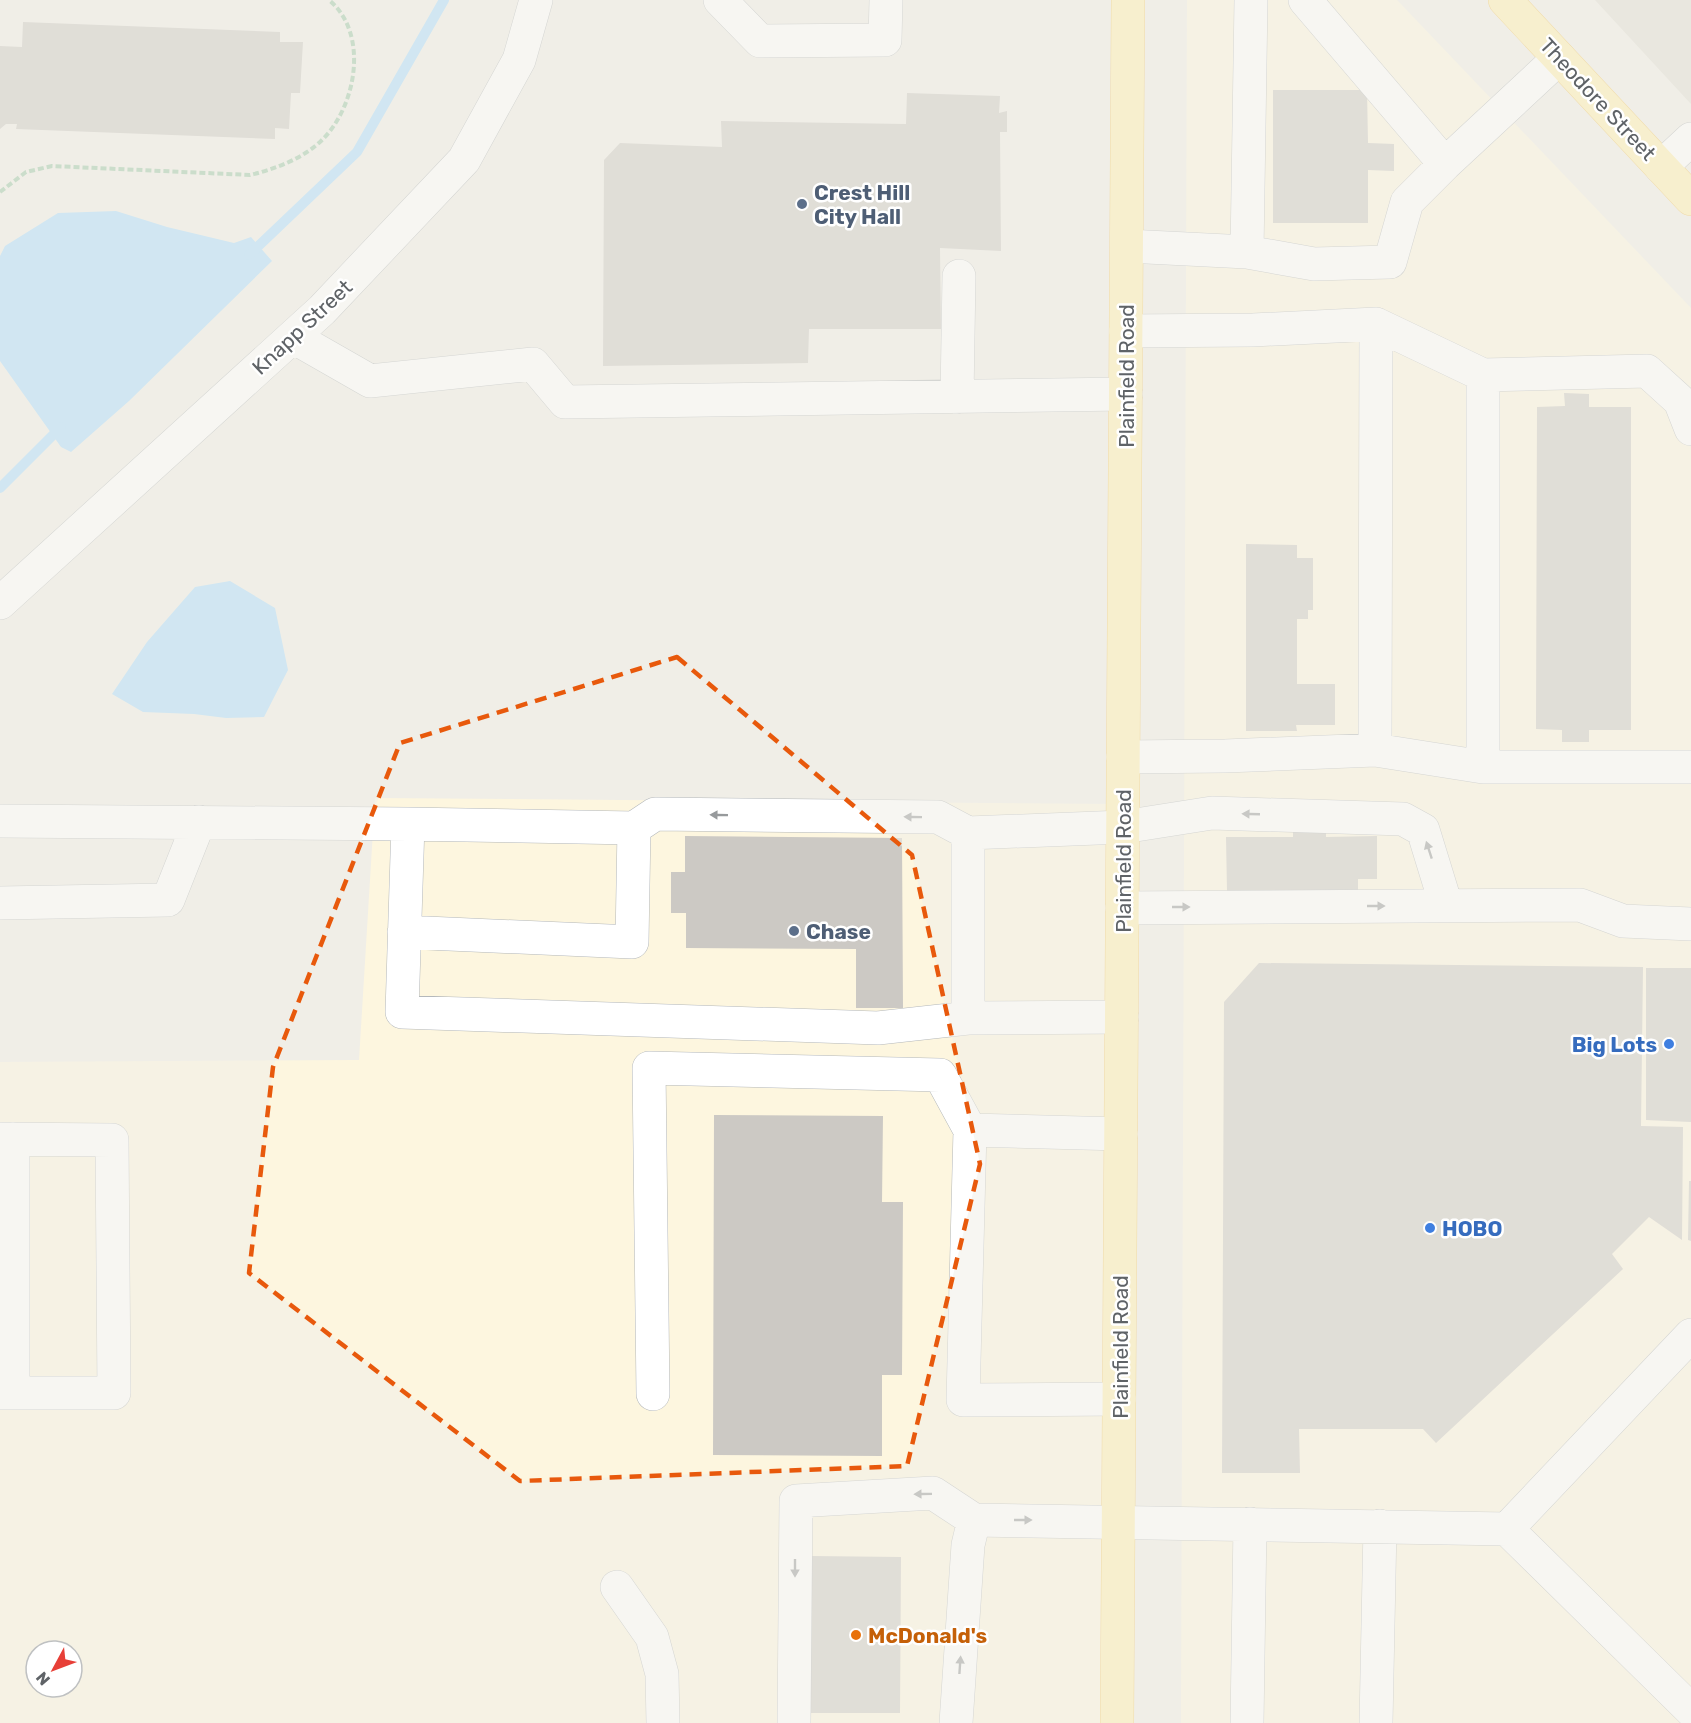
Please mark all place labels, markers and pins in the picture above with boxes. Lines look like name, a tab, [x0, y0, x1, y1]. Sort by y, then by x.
place label: Crest Hill City Hall	[814, 180, 910, 229]
marker: Crest Hill City Hall	[795, 197, 809, 211]
place label: Chase	[806, 919, 871, 944]
marker: Chase	[787, 924, 801, 938]
place label: Big Lots	[1572, 1032, 1657, 1057]
marker: Big Lots	[1662, 1037, 1676, 1051]
place label: HOBO	[1442, 1216, 1502, 1241]
marker: HOBO	[1423, 1221, 1437, 1235]
place label: McDonald's	[868, 1623, 987, 1648]
marker: McDonald's	[849, 1628, 863, 1642]

